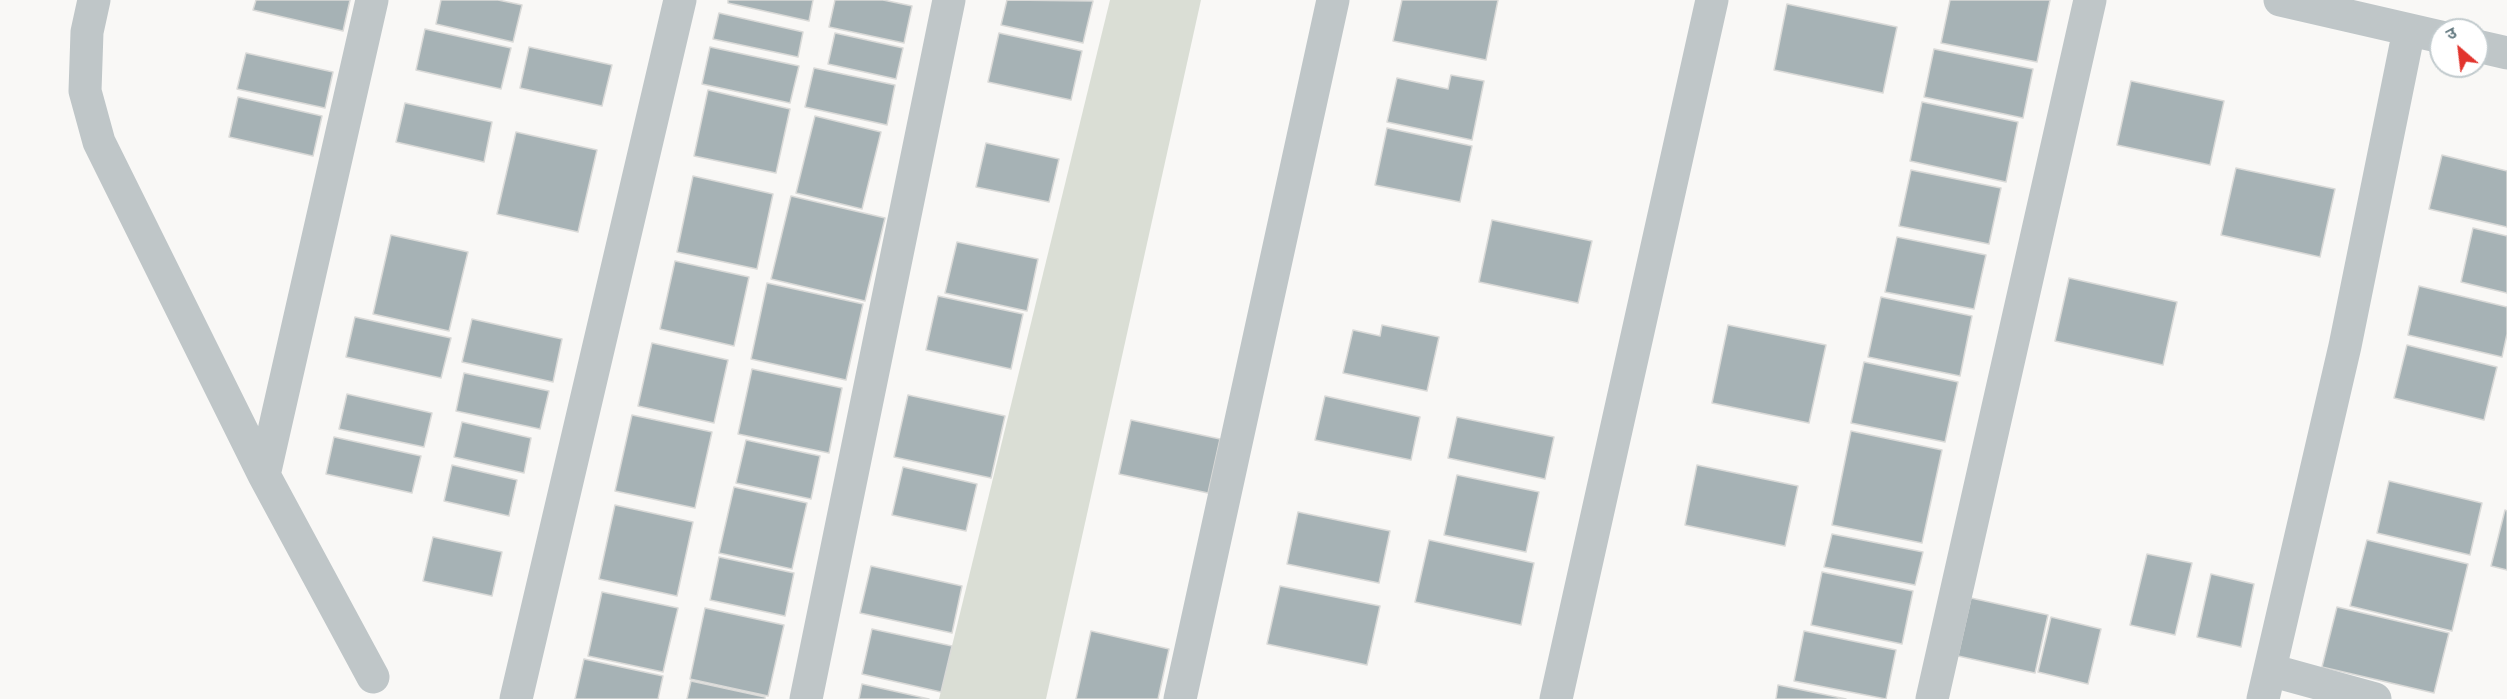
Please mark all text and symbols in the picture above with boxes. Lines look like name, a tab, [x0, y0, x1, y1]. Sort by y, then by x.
north arrow	[2429, 18, 2489, 78]
text: उ	[2443, 23, 2460, 45]

